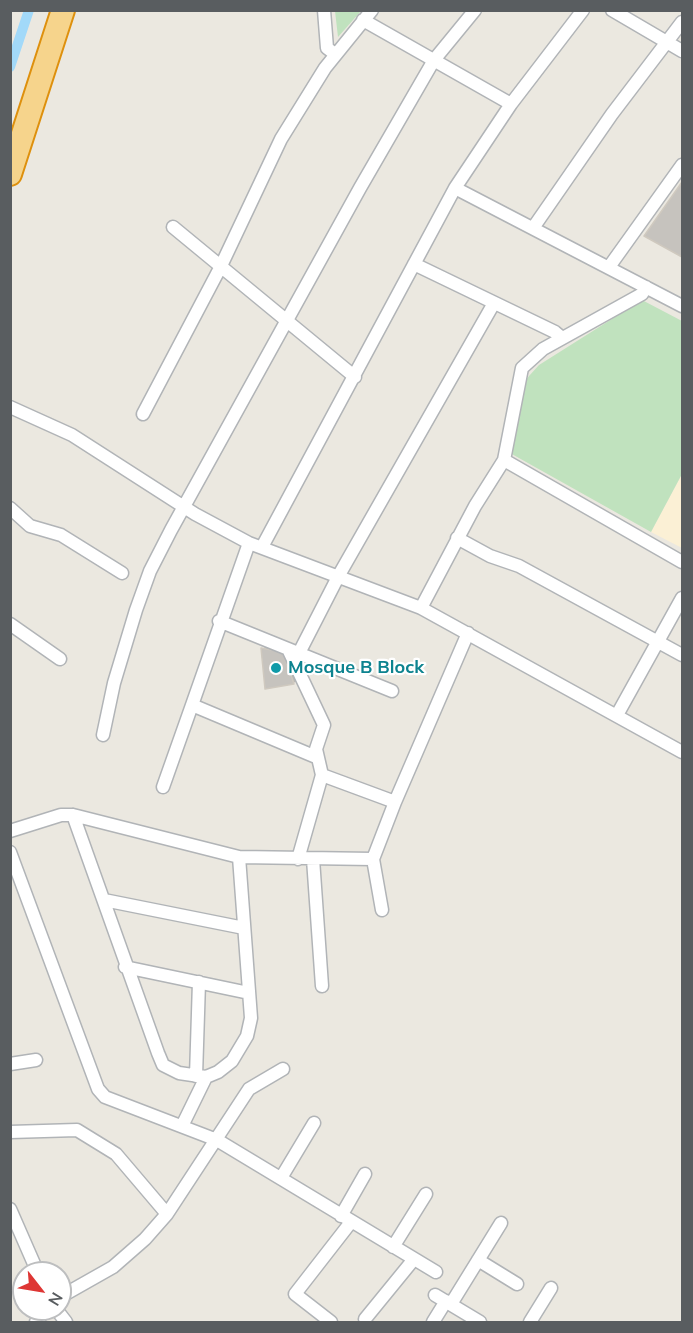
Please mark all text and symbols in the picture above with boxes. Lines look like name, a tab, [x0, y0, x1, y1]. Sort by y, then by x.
place label: Mosque B Block	[288, 657, 424, 679]
marker: Mosque B Block	[269, 661, 283, 675]
north arrow	[12, 1261, 72, 1321]
text: N	[44, 1289, 67, 1310]

